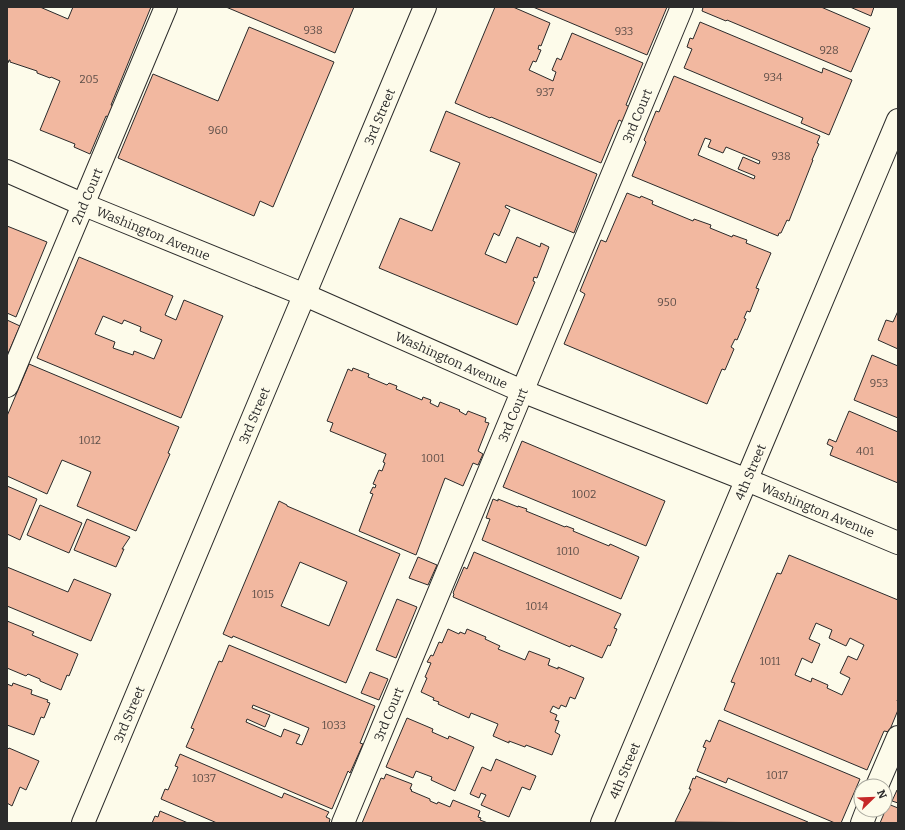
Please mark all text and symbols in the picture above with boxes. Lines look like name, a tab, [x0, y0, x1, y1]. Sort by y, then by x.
house number: 938	[303, 24, 323, 37]
house number: 933	[615, 25, 633, 38]
house number: 928	[819, 44, 839, 57]
house number: 934	[764, 71, 783, 84]
house number: 205	[80, 73, 99, 86]
street label: 3rd Street	[361, 86, 398, 147]
house number: 937	[536, 86, 554, 99]
street label: 3rd Court	[619, 86, 655, 145]
house number: 960	[208, 124, 228, 137]
house number: 938	[771, 150, 791, 163]
street label: 2nd Court	[69, 166, 106, 227]
street label: Washington Avenue	[94, 204, 212, 263]
house number: 950	[657, 296, 677, 309]
street label: Washington Avenue	[393, 329, 510, 392]
house number: 953	[870, 377, 888, 390]
street label: 3rd Street	[236, 385, 273, 446]
street label: 3rd Court	[495, 386, 531, 444]
house number: 1012	[79, 434, 101, 447]
street label: 4th Street	[732, 441, 769, 502]
house number: 401	[856, 445, 874, 458]
house number: 1001	[422, 452, 445, 465]
street label: Washington Avenue	[759, 480, 877, 540]
house number: 1002	[572, 488, 596, 501]
house number: 1010	[557, 545, 580, 558]
house number: 1015	[252, 588, 274, 601]
house number: 1014	[526, 600, 549, 613]
house number: 1011	[760, 655, 781, 668]
street label: 3rd Street	[111, 684, 148, 745]
street label: 3rd Court	[371, 685, 407, 743]
house number: 1033	[322, 719, 346, 732]
street label: 4th Street	[606, 740, 643, 801]
house number: 1017	[766, 769, 788, 782]
house number: 1037	[192, 772, 216, 785]
north arrow	[853, 778, 893, 818]
text: N	[874, 788, 890, 801]

